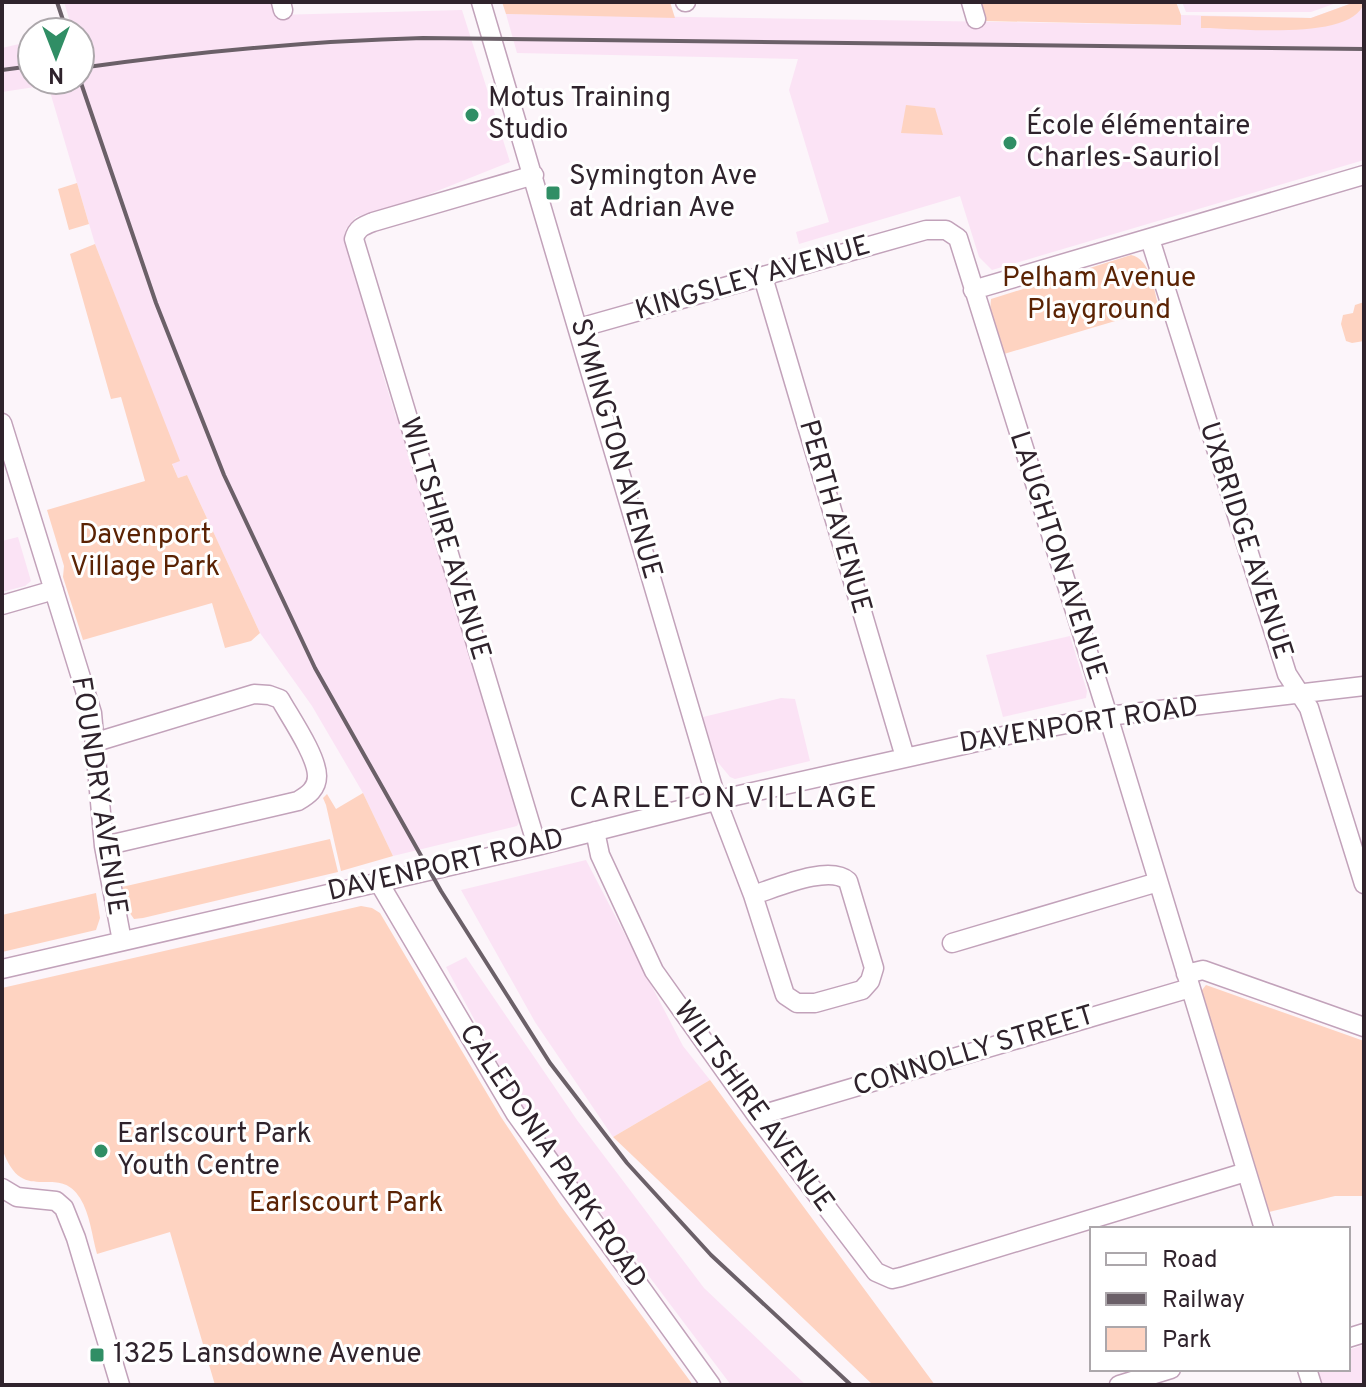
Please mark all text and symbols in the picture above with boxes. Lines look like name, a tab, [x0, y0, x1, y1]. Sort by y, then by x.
north arrow	[16, 16, 96, 96]
text: N	[48, 60, 64, 87]
place label: Motus Training Studio	[488, 81, 671, 149]
marker: Motus Training Studio	[463, 106, 481, 124]
place label: École élémentaire Charles-Sauriol	[1026, 107, 1250, 177]
marker: École élémentaire Charles-Sauriol	[1001, 134, 1019, 152]
place label: Symington Ave at Adrian Ave	[569, 159, 757, 227]
marker: Symington Ave at Adrian Ave	[544, 184, 562, 202]
street label: KINGSLEY AVENUE	[631, 228, 875, 330]
park label: Pelham Avenue Playground	[1002, 261, 1196, 329]
street label: SYMINGTON AVENUE	[561, 315, 669, 583]
street label: WILTSHIRE AVENUE	[390, 413, 498, 665]
street label: PERTH AVENUE	[789, 416, 879, 618]
street label: UXBRIDGE AVENUE	[1190, 418, 1300, 664]
street label: LAUGHTON AVENUE	[1000, 427, 1114, 685]
park label: Davenport Village Park	[70, 518, 220, 586]
street label: FOUNDRY AVENUE	[61, 674, 135, 918]
street label: DAVENPORT ROAD	[957, 689, 1201, 763]
district label: CARLETON VILLAGE	[569, 781, 879, 818]
street label: DAVENPORT ROAD	[324, 821, 568, 911]
street label: WILTSHIRE AVENUE	[664, 994, 842, 1220]
street label: CONNOLLY STREET	[849, 998, 1099, 1106]
street label: CALEDONIA PARK ROAD	[450, 1018, 654, 1296]
place label: Earlscourt Park Youth Centre	[117, 1117, 312, 1185]
marker: Earlscourt Park Youth Centre	[92, 1142, 110, 1160]
park label: Earlscourt Park	[249, 1186, 443, 1222]
legend	[1090, 1227, 1350, 1371]
text: Road	[1162, 1246, 1218, 1276]
text: Railway	[1162, 1286, 1245, 1316]
text: Park	[1162, 1326, 1212, 1356]
place label: 1325 Lansdowne Avenue	[113, 1337, 422, 1373]
marker: 1325 Lansdowne Avenue	[88, 1346, 106, 1364]

